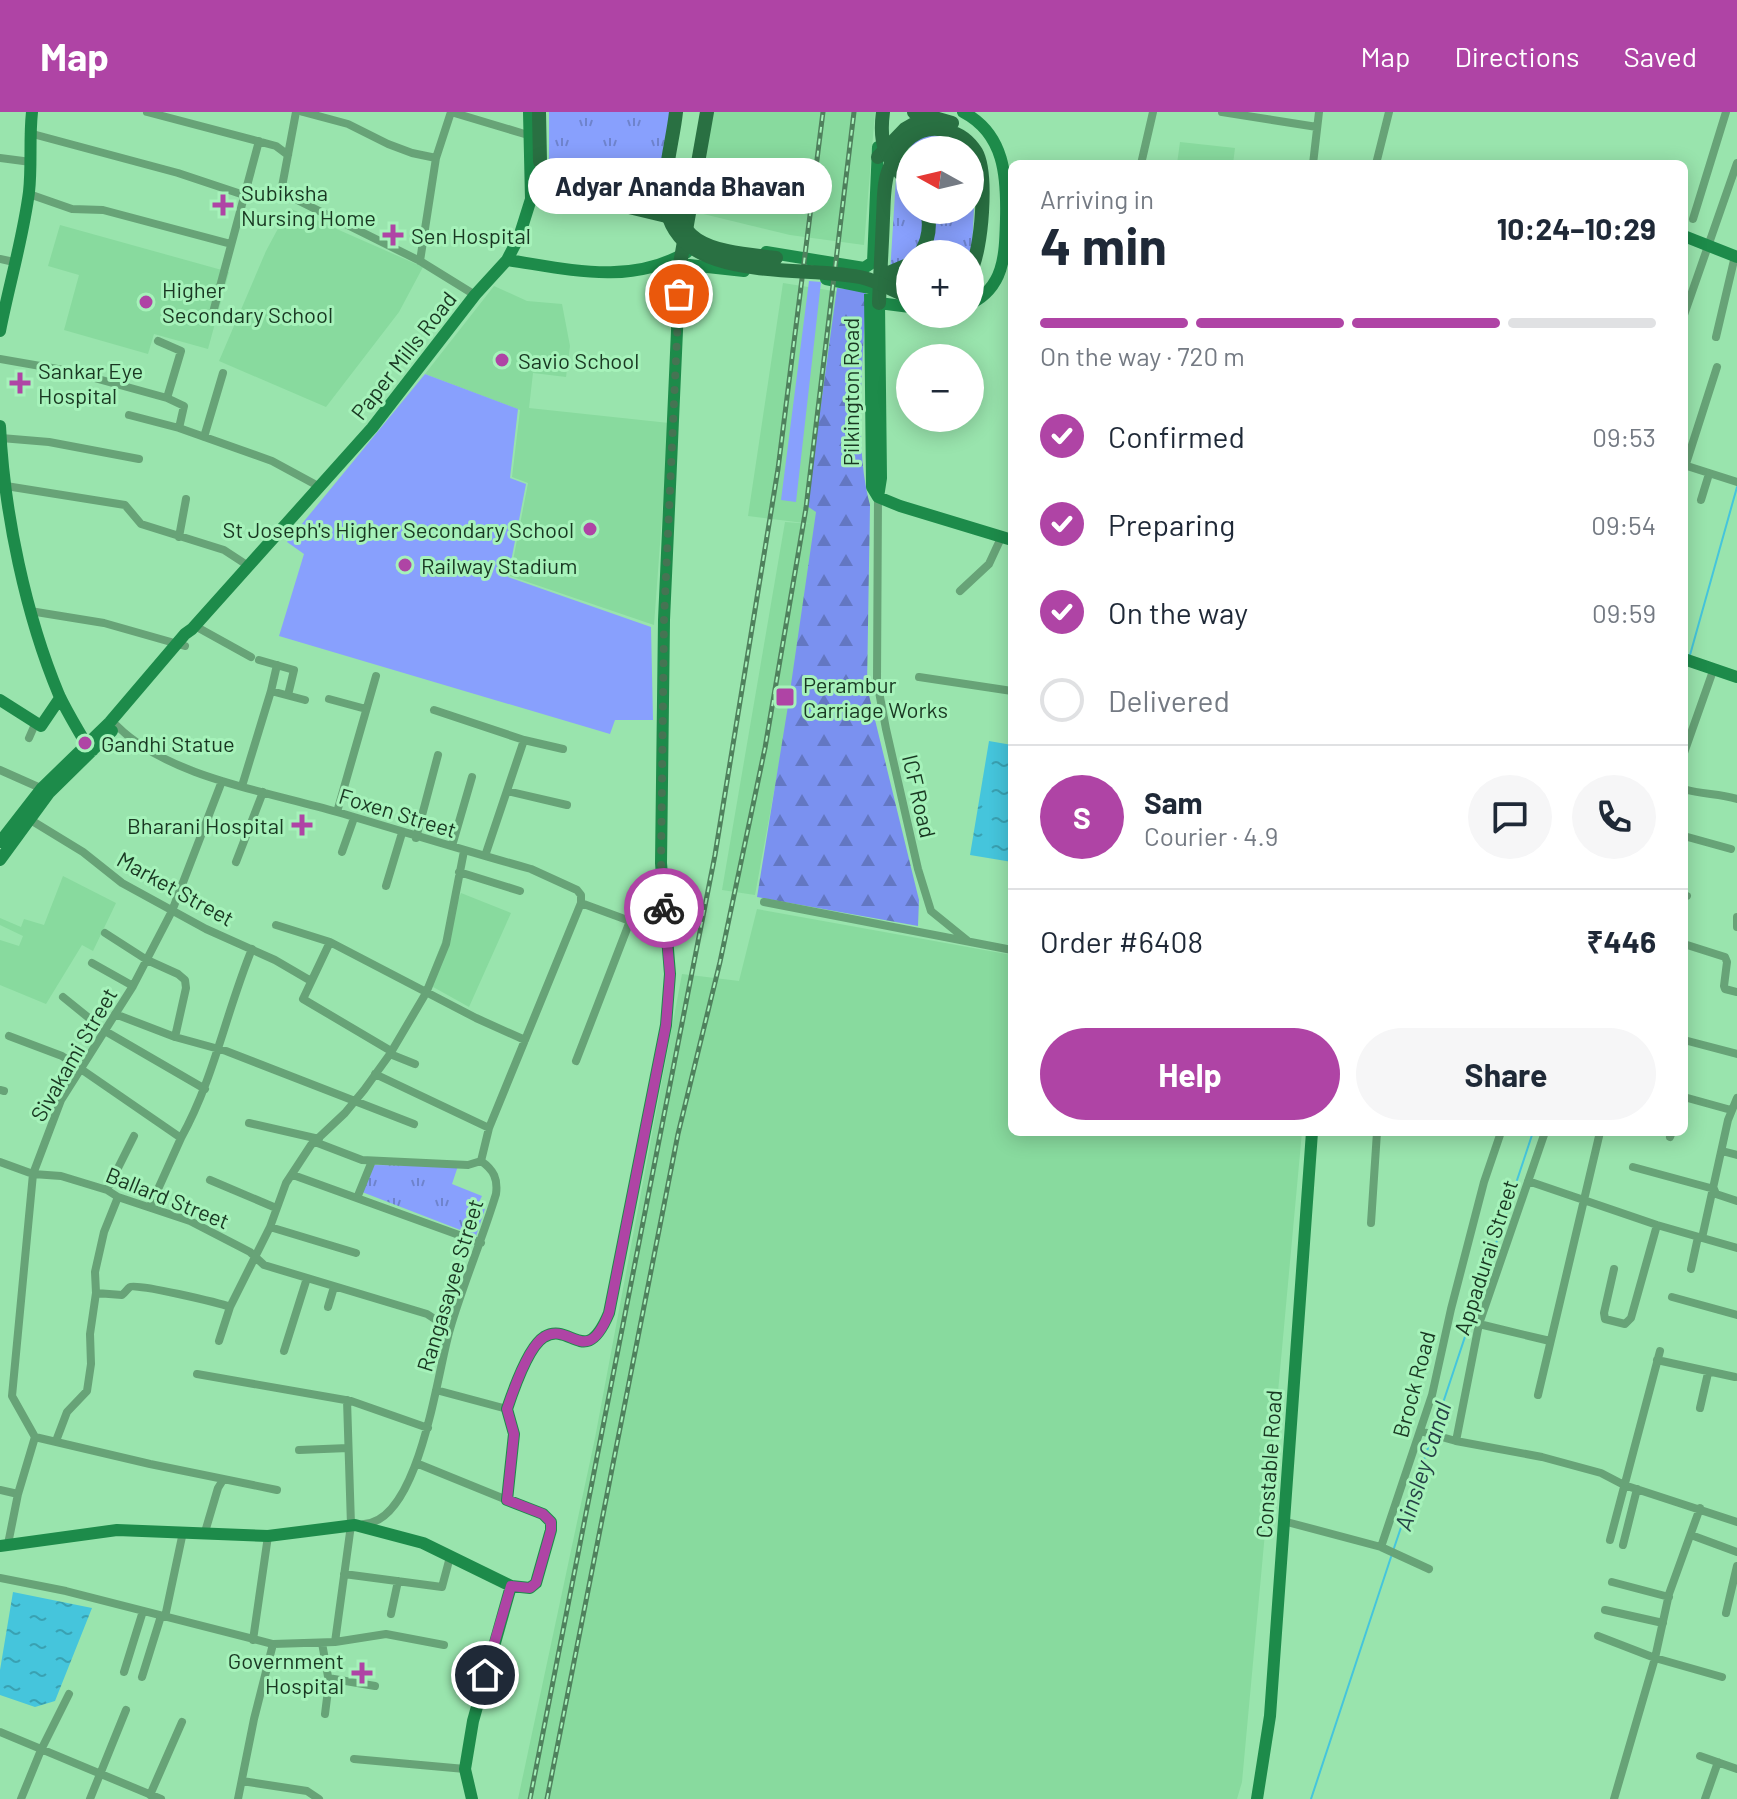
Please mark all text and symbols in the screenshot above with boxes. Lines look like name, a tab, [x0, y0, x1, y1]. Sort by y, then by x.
text: Map	[40, 33, 109, 79]
text: Map	[1361, 39, 1410, 73]
text: Directions	[1454, 39, 1580, 73]
text: Saved	[1624, 39, 1697, 73]
north arrow	[896, 136, 984, 224]
map controls	[896, 136, 984, 432]
callout: Adyar Ananda Bhavan	[527, 158, 831, 214]
text: Adyar Ananda Bhavan	[555, 170, 805, 201]
place label: Subiksha Nursing Home	[241, 179, 376, 230]
text: Arriving in	[1040, 183, 1154, 214]
marker: Subiksha Nursing Home	[212, 194, 234, 216]
text: 10:24–10:29	[1497, 210, 1656, 246]
text: 4 min	[1040, 213, 1167, 275]
place label: Sen Hospital	[411, 222, 531, 248]
marker: Sen Hospital	[382, 224, 404, 246]
button: +	[896, 240, 984, 328]
pin	[645, 260, 713, 328]
icon: bag	[657, 272, 701, 316]
place label: Higher Secondary School	[162, 276, 333, 327]
street label: Paper Mills Road	[345, 286, 461, 424]
marker: Higher Secondary School	[137, 293, 155, 311]
street label: Pilkington Road	[837, 318, 863, 466]
text: On the way · 720 m	[1040, 340, 1245, 371]
button: −	[896, 344, 984, 432]
place label: Savio School	[518, 347, 639, 373]
marker: Savio School	[493, 351, 511, 369]
place label: Sankar Eye Hospital	[38, 357, 143, 408]
marker: Sankar Eye Hospital	[9, 372, 31, 394]
icon: check	[1040, 414, 1084, 458]
text: Confirmed	[1108, 418, 1245, 454]
text: 09:53	[1592, 421, 1656, 452]
icon: check	[1040, 502, 1084, 546]
text: Preparing	[1108, 506, 1235, 542]
text: 09:54	[1591, 509, 1656, 540]
place label: St Joseph's Higher Secondary School	[222, 516, 574, 542]
marker: St Joseph's Higher Secondary School	[581, 520, 599, 538]
place label: Railway Stadium	[421, 552, 577, 578]
marker: Railway Stadium	[396, 556, 414, 574]
icon: check	[1040, 590, 1084, 634]
text: On the way	[1108, 594, 1248, 630]
text: 09:59	[1592, 597, 1656, 628]
place label: Perambur Carriage Works	[803, 671, 948, 722]
text: Delivered	[1108, 682, 1230, 718]
marker: Perambur Carriage Works	[774, 686, 796, 708]
place label: Gandhi Statue	[101, 730, 235, 756]
marker: Gandhi Statue	[76, 734, 94, 752]
street label: ICF Road	[898, 752, 942, 840]
button: chat	[1468, 775, 1552, 859]
button: phone	[1572, 775, 1656, 859]
street label: Foxen Street	[336, 782, 460, 842]
text: Sam	[1144, 784, 1203, 820]
text: S	[1073, 799, 1091, 835]
place label: Bharani Hospital	[127, 812, 284, 838]
marker: Bharani Hospital	[291, 814, 313, 836]
text: Courier · 4.9	[1144, 820, 1278, 851]
street label: Market Street	[113, 845, 239, 931]
courier	[624, 868, 704, 948]
icon: bike	[642, 886, 686, 930]
text: Order #6408	[1040, 923, 1203, 959]
text: ₹446	[1586, 923, 1656, 959]
street label: Sivakami Street	[24, 982, 122, 1126]
button: Help	[1040, 1028, 1340, 1120]
button: Share	[1356, 1028, 1656, 1120]
street label: Ballard Street	[103, 1160, 233, 1234]
street label: Appadurai Street	[1448, 1176, 1522, 1338]
street label: Rangasayee Street	[410, 1196, 488, 1374]
street label: Brock Road	[1386, 1328, 1440, 1440]
street label: Constable Road	[1250, 1389, 1286, 1539]
water label: Ainsley Canal	[1388, 1397, 1457, 1534]
pin	[451, 1641, 519, 1709]
place label: Government Hospital	[228, 1647, 344, 1698]
icon: home	[463, 1653, 507, 1697]
marker: Government Hospital	[351, 1662, 373, 1684]

